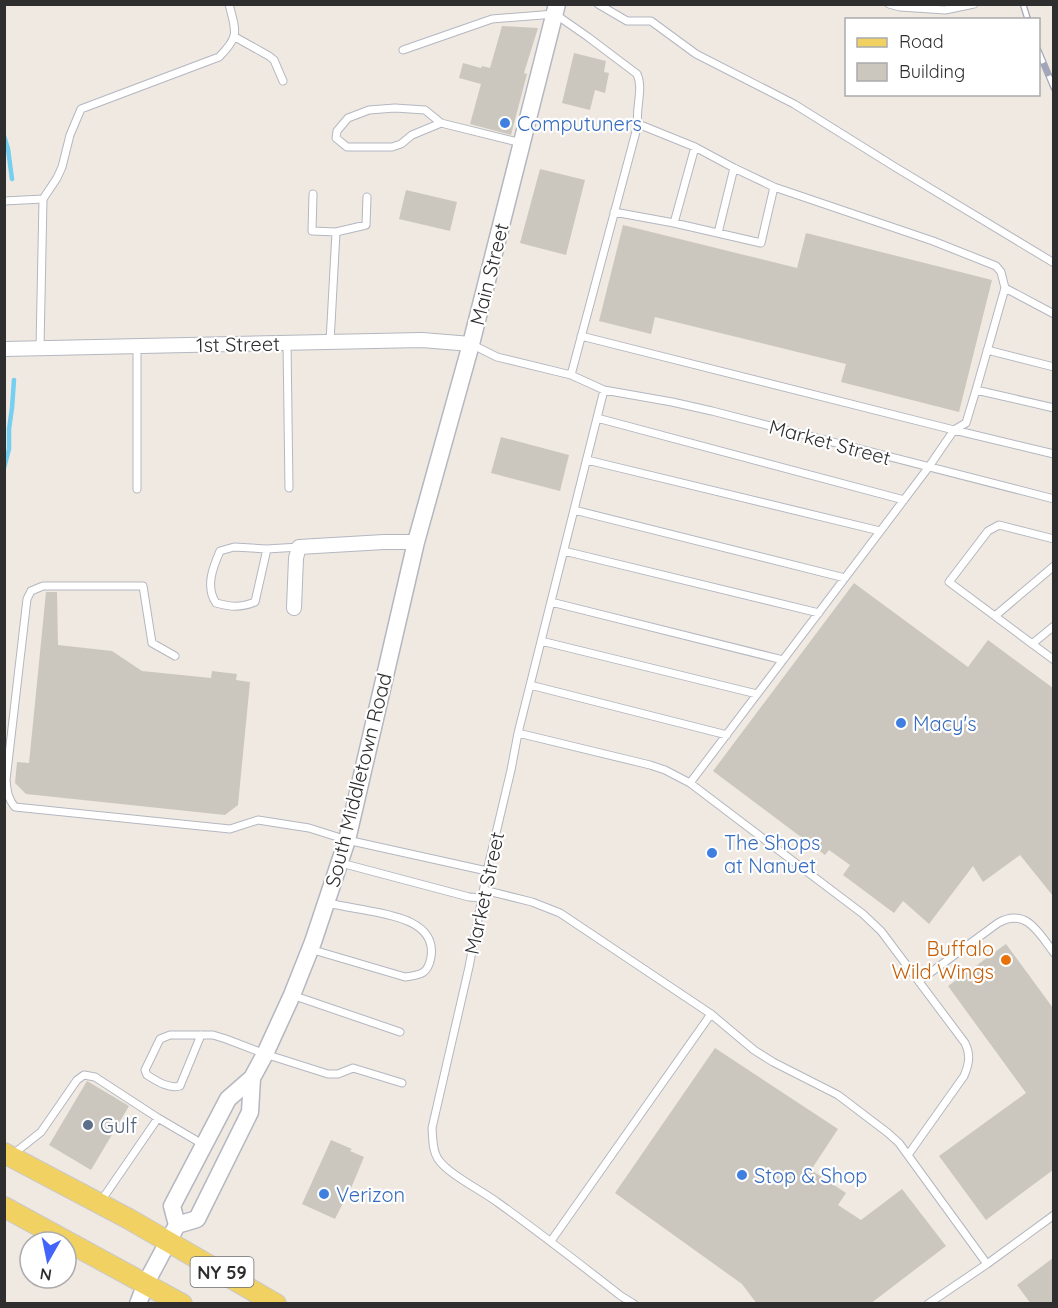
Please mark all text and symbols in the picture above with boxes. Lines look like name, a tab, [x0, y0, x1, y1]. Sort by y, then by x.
legend	[845, 18, 1040, 96]
text: Road	[899, 30, 944, 53]
text: Building	[899, 60, 965, 83]
place label: Computuners	[517, 111, 642, 136]
marker: Computuners	[498, 116, 512, 130]
street label: Main Street	[464, 220, 514, 328]
street label: 1st Street	[196, 331, 280, 357]
street label: Market Street	[766, 414, 894, 470]
street label: South Middletown Road	[319, 670, 397, 890]
place label: Macy's	[913, 711, 977, 736]
marker: Macy's	[894, 716, 908, 730]
street label: Market Street	[459, 829, 509, 957]
place label: The Shops at Nanuet	[724, 830, 820, 878]
marker: The Shops at Nanuet	[705, 846, 719, 860]
place label: Buffalo Wild Wings	[892, 936, 994, 984]
marker: Buffalo Wild Wings	[999, 953, 1013, 967]
place label: Gulf	[100, 1113, 137, 1138]
marker: Gulf	[81, 1118, 95, 1132]
place label: Stop & Shop	[754, 1163, 867, 1188]
marker: Stop & Shop	[735, 1168, 749, 1182]
place label: Verizon	[336, 1182, 405, 1207]
marker: Verizon	[317, 1187, 331, 1201]
north arrow	[18, 1230, 78, 1290]
road number: NY 59	[190, 1257, 254, 1287]
text: N	[38, 1264, 53, 1286]

